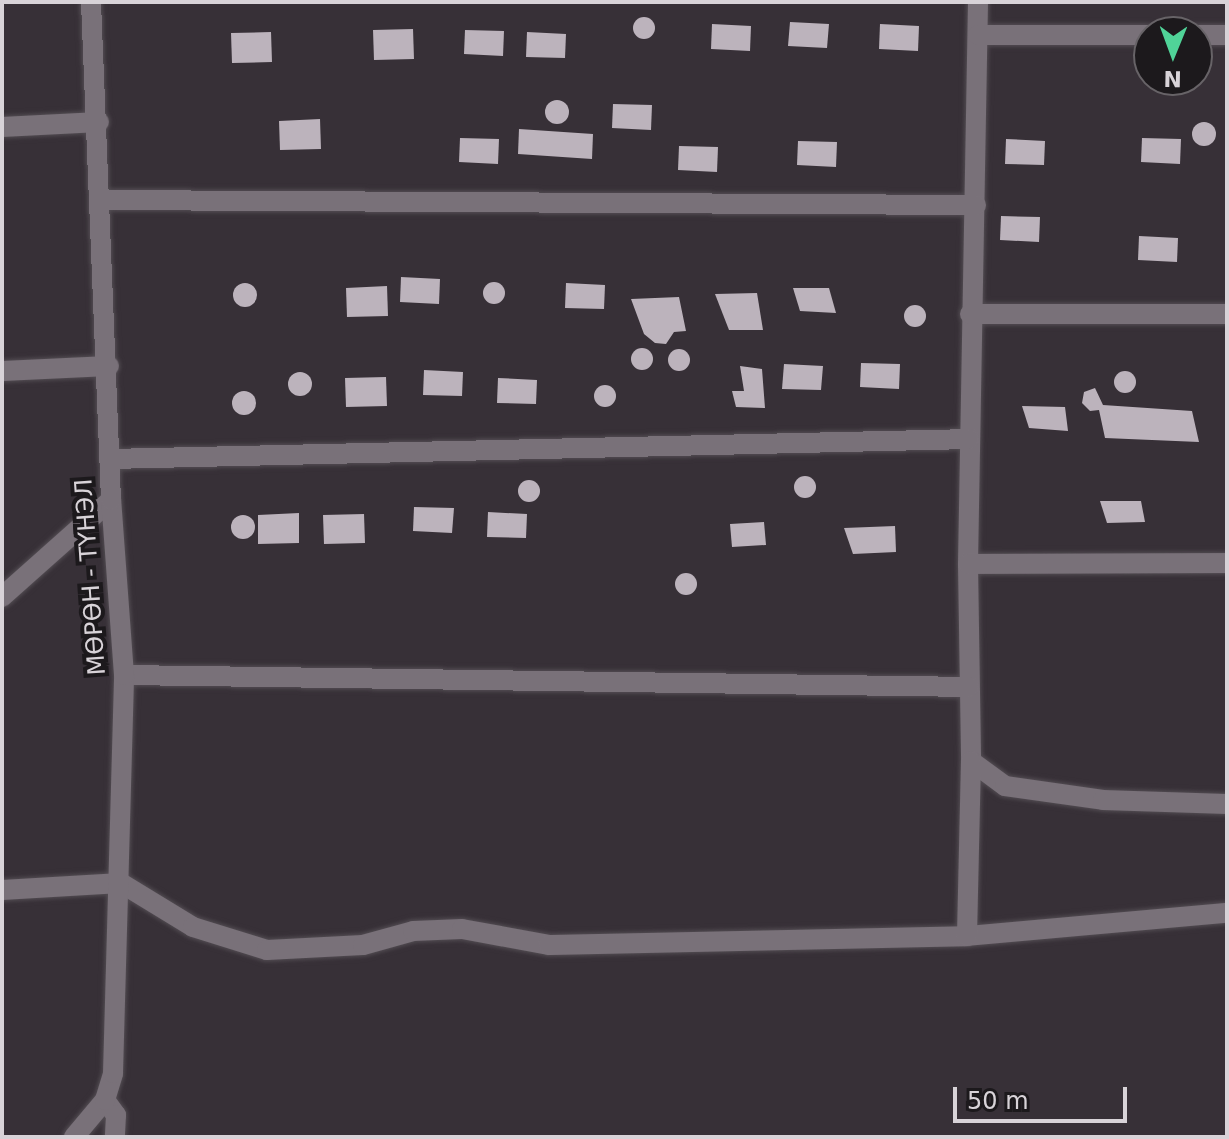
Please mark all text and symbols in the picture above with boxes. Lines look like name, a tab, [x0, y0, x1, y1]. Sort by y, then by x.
north arrow	[1133, 16, 1213, 96]
text: N	[1163, 66, 1182, 91]
street label: МӨРӨН - ТҮНЭЛ	[70, 478, 112, 676]
scale bar	[957, 1071, 1131, 1121]
text: 50 m	[967, 1087, 1029, 1115]

